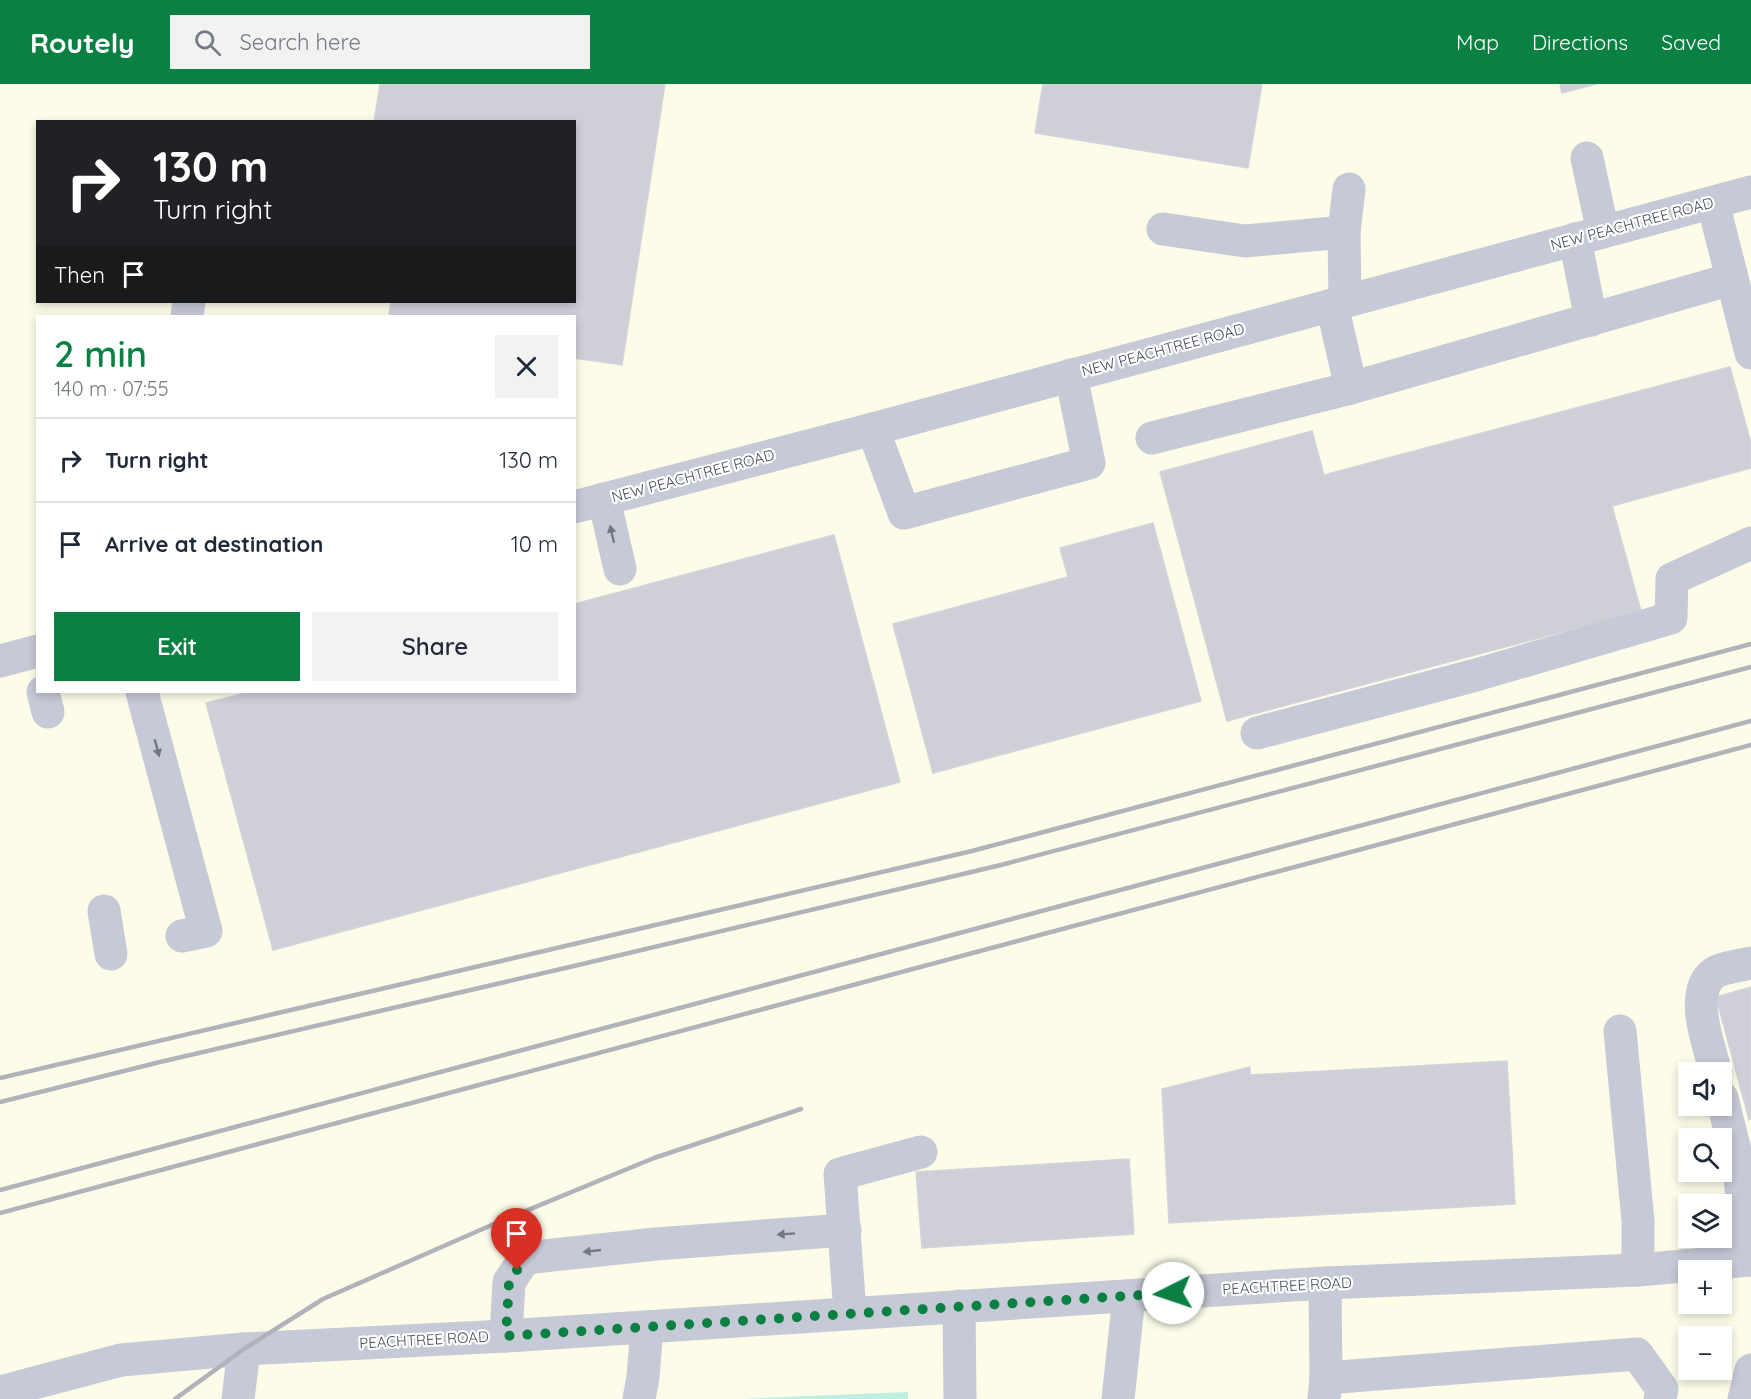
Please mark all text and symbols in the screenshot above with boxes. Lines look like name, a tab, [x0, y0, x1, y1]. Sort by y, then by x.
search box	[170, 15, 590, 69]
text: Routely	[30, 25, 134, 60]
icon: search	[191, 26, 224, 59]
text: Search here	[239, 28, 361, 56]
text: Map	[1456, 29, 1499, 55]
text: Directions	[1532, 29, 1628, 55]
text: Saved	[1661, 29, 1721, 55]
text: 130 m	[153, 140, 268, 193]
icon: right	[54, 144, 132, 222]
text: Turn right	[153, 192, 272, 226]
street label: NEW PEACHTREE ROAD	[1548, 193, 1716, 254]
icon: arrive	[117, 258, 150, 291]
text: Then	[54, 261, 105, 289]
street label: NEW PEACHTREE ROAD	[1079, 319, 1247, 380]
text: 2 min	[54, 331, 147, 376]
button: close	[495, 335, 558, 398]
text: 140 m · 07:55	[54, 376, 169, 401]
icon: right	[54, 444, 87, 477]
street label: NEW PEACHTREE ROAD	[609, 445, 777, 506]
text: Turn right	[105, 446, 209, 474]
text: 130 m	[499, 446, 558, 474]
one-way arrow	[607, 525, 617, 543]
icon: arrive	[54, 528, 87, 561]
text: Arrive at destination	[105, 530, 323, 558]
text: 10 m	[511, 530, 558, 558]
button: Exit	[54, 612, 300, 681]
button: Share	[312, 612, 558, 681]
one-way arrow	[153, 739, 162, 757]
map controls	[1678, 1062, 1732, 1380]
button: sound	[1678, 1062, 1732, 1116]
button: search	[1678, 1128, 1732, 1182]
button: layers	[1678, 1194, 1732, 1248]
pin	[491, 1208, 542, 1270]
icon: arrive	[500, 1217, 533, 1250]
one-way arrow	[777, 1229, 796, 1239]
one-way arrow	[582, 1246, 601, 1256]
button: +	[1678, 1260, 1732, 1314]
position arrow	[1141, 1261, 1205, 1325]
street label: PEACHTREE ROAD	[1222, 1273, 1352, 1298]
button: −	[1678, 1326, 1732, 1380]
street label: PEACHTREE ROAD	[359, 1327, 489, 1352]

